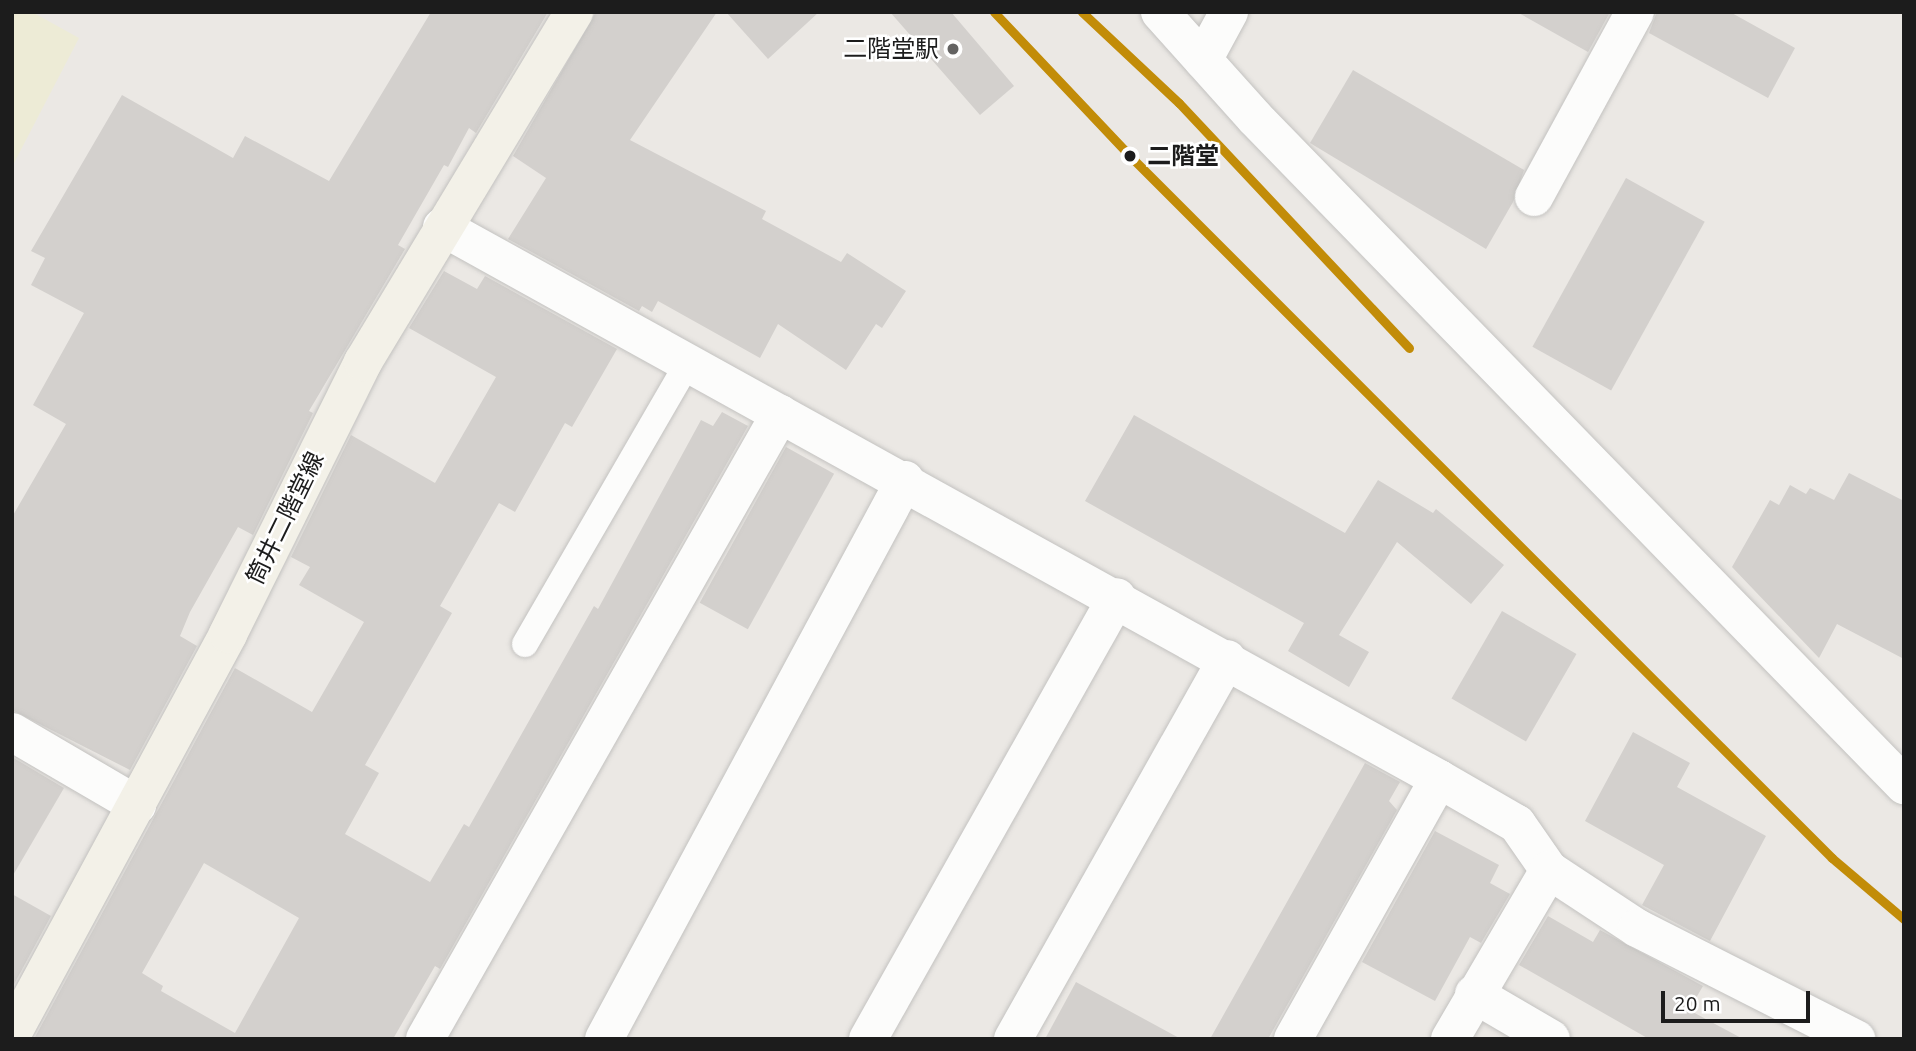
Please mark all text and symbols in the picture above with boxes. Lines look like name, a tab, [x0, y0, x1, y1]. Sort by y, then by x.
place label: 二階堂駅	[843, 35, 939, 63]
marker: 二階堂駅	[945, 41, 961, 57]
place label: 二階堂	[1147, 142, 1219, 170]
marker: 二階堂	[1119, 145, 1141, 167]
street label: 筒井二階堂線	[240, 447, 330, 589]
scale bar	[1664, 978, 1813, 1022]
text: 20 m	[1674, 991, 1721, 1015]

